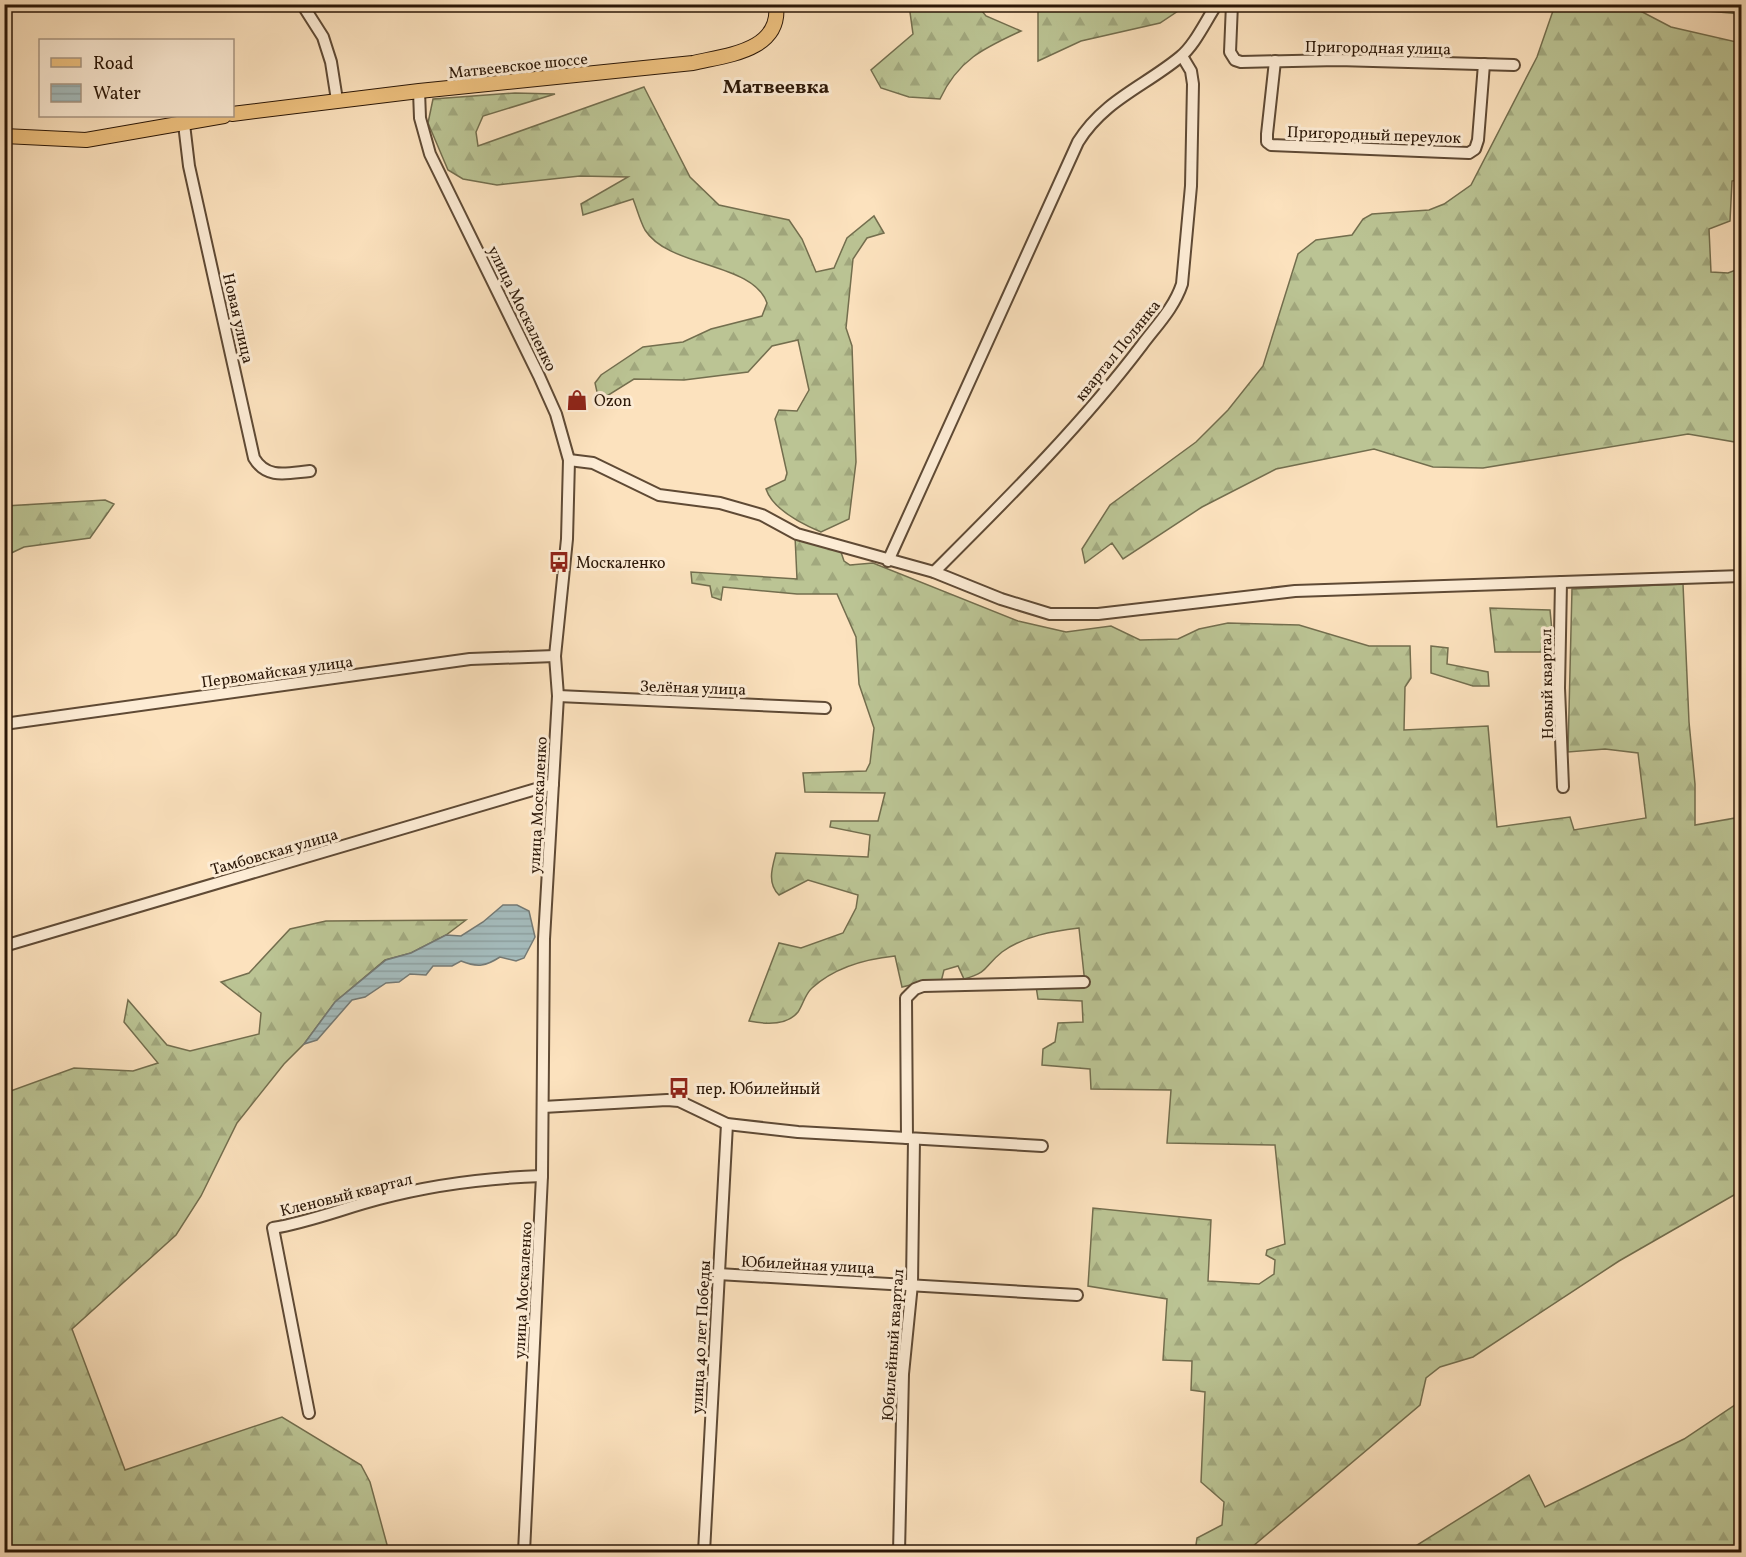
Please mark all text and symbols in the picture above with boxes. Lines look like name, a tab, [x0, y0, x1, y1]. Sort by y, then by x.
street label: Пригородная улица	[1305, 37, 1451, 61]
legend	[39, 39, 234, 117]
street label: Матвеевское шоссе	[447, 49, 589, 85]
text: Road	[93, 52, 134, 77]
district label: Матвеевка	[723, 74, 829, 102]
text: Water	[93, 82, 141, 107]
street label: Пригородный переулок	[1286, 122, 1462, 150]
street label: улица Москаленко	[481, 242, 561, 375]
street label: Новая улица	[216, 271, 258, 366]
street label: квартал Полянка	[1071, 296, 1166, 407]
shop icon: Ozon	[565, 388, 589, 412]
place label: Ozon	[594, 391, 632, 413]
bus stop icon: Москаленко	[547, 550, 571, 574]
place label: Москаленко	[576, 553, 666, 575]
street label: Новый квартал	[1536, 628, 1560, 740]
street label: Первомайская улица	[200, 651, 355, 695]
street label: Зелёная улица	[639, 676, 746, 702]
street label: улица Москаленко	[524, 736, 554, 874]
street label: Тамбовская улица	[208, 824, 341, 882]
bus stop icon: пер. Юбилейный	[667, 1076, 691, 1100]
place label: пер. Юбилейный	[696, 1079, 820, 1101]
street label: Кленовый квартал	[278, 1169, 415, 1223]
street label: улица Москаленко	[509, 1221, 539, 1359]
street label: Юбилейная улица	[741, 1252, 875, 1280]
street label: улица 40 лет Победы	[687, 1260, 717, 1415]
street label: Юбилейный квартал	[878, 1268, 910, 1422]

